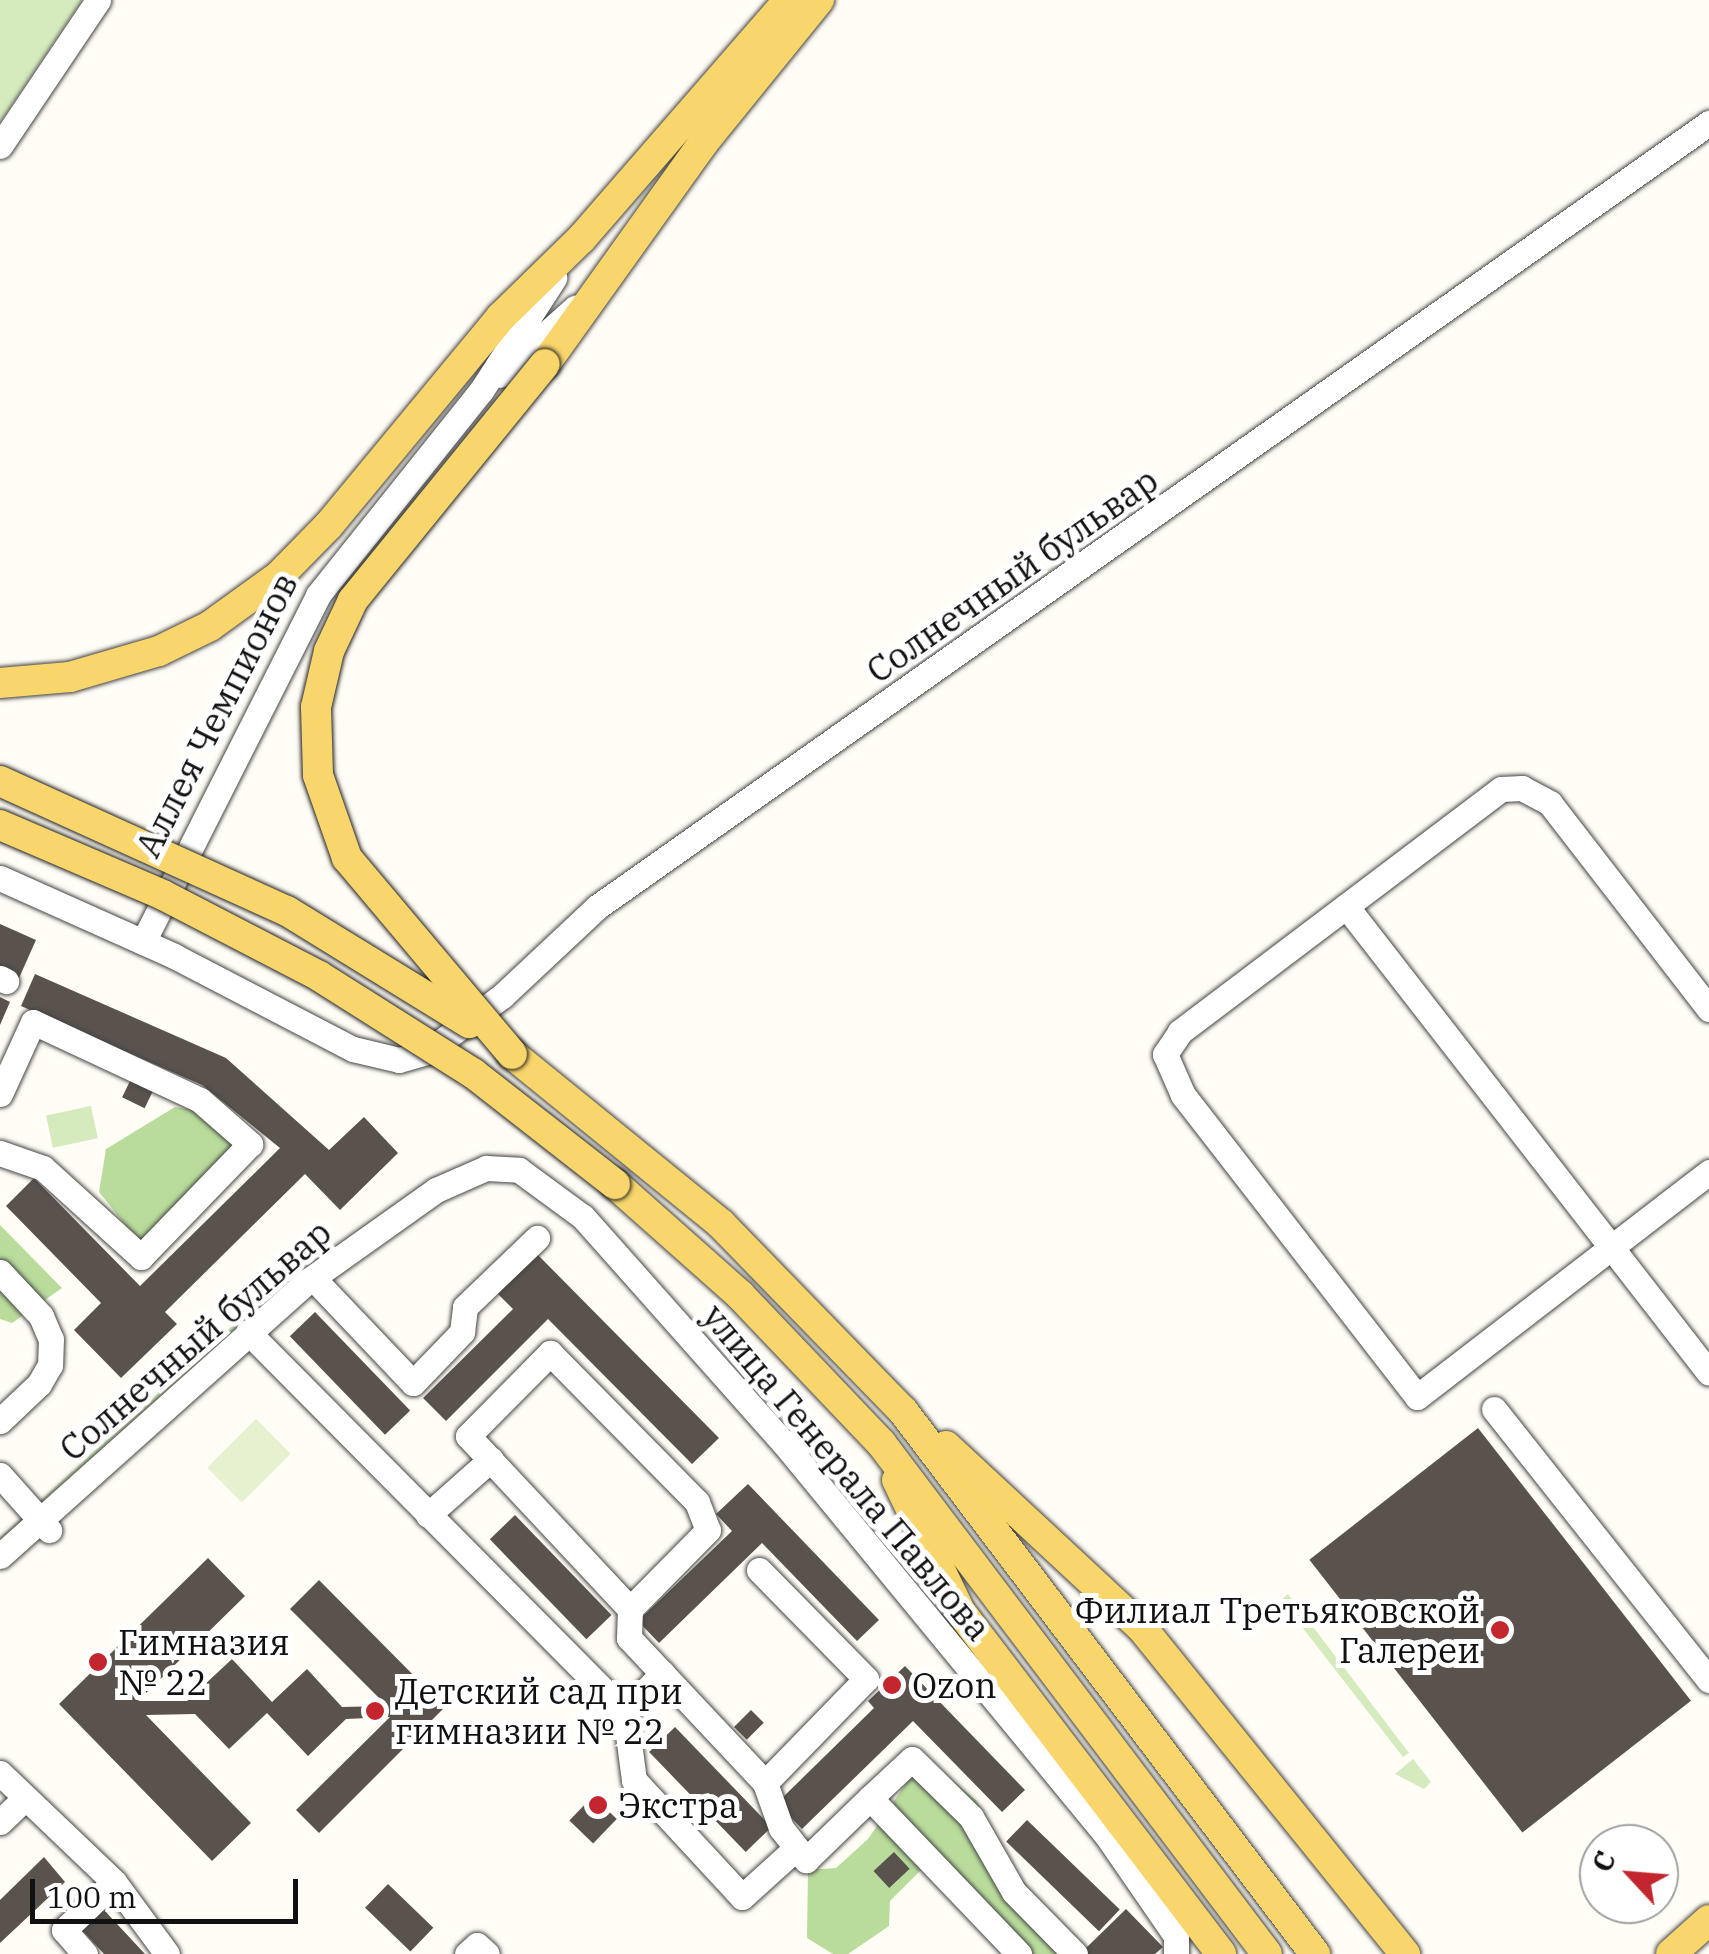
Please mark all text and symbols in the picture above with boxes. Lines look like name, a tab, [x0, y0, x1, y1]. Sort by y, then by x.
street label: Солнечный бульвар	[858, 459, 1166, 691]
street label: Аллея Чемпионов	[126, 566, 306, 864]
street label: Солнечный бульвар	[51, 1211, 339, 1469]
street label: улица Генерала Павлова	[694, 1295, 1000, 1649]
place label: Филиал Третьяковской Галереи	[1075, 1589, 1480, 1671]
marker: Филиал Третьяковской Галереи	[1489, 1619, 1511, 1641]
place label: Гимназия № 22	[118, 1621, 290, 1703]
marker: Гимназия № 22	[87, 1651, 109, 1673]
place label: Ozon	[912, 1664, 997, 1706]
place label: Детский сад при гимназии № 22	[395, 1670, 683, 1752]
marker: Ozon	[881, 1674, 903, 1696]
marker: Детский сад при гимназии № 22	[364, 1700, 386, 1722]
place label: Экстра	[618, 1784, 738, 1826]
marker: Экстра	[587, 1794, 609, 1816]
north arrow	[1579, 1824, 1679, 1924]
text: С	[1583, 1845, 1624, 1878]
scale bar	[35, 1859, 302, 1921]
text: 100 m	[47, 1877, 137, 1916]

